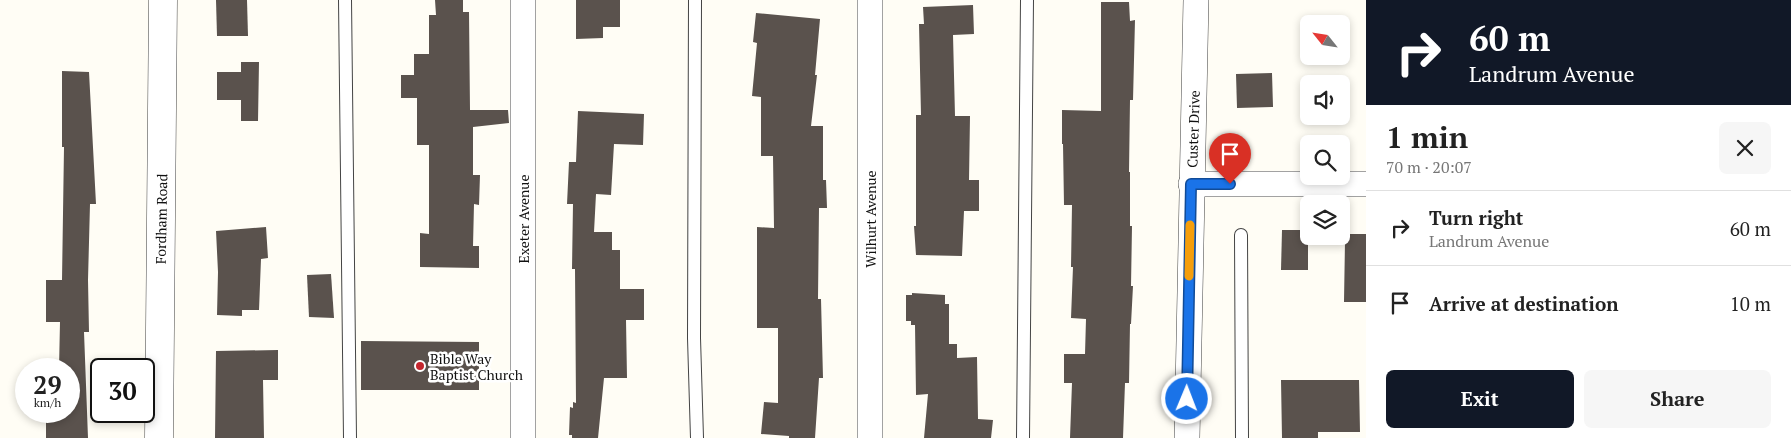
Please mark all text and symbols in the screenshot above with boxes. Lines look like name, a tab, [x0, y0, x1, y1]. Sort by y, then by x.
north arrow	[1300, 15, 1350, 65]
map controls	[1300, 15, 1350, 245]
text: 60 m	[1469, 15, 1550, 61]
icon: right	[1386, 20, 1451, 85]
text: Landrum Avenue	[1469, 59, 1635, 88]
button: sound	[1300, 75, 1350, 125]
street label: Custer Drive	[1182, 90, 1204, 168]
text: 1 min	[1386, 117, 1468, 157]
button: close	[1719, 122, 1771, 174]
pin	[1209, 133, 1251, 184]
button: search	[1300, 135, 1350, 185]
icon: arrive	[1216, 140, 1244, 168]
text: 70 m · 20:07	[1386, 156, 1472, 178]
street label: Wilhurt Avenue	[861, 170, 880, 268]
street label: Fordham Road	[151, 173, 171, 264]
street label: Exeter Avenue	[514, 175, 533, 263]
button: layers	[1300, 195, 1350, 245]
text: Turn right	[1429, 205, 1523, 230]
icon: right	[1386, 214, 1414, 242]
text: 60 m	[1730, 216, 1771, 241]
text: Landrum Avenue	[1429, 230, 1549, 252]
icon: arrive	[1386, 289, 1414, 317]
text: Arrive at destination	[1429, 291, 1618, 316]
text: 10 m	[1730, 291, 1771, 316]
place label: Bible Way Baptist Church	[430, 349, 523, 384]
speed limit sign: 30	[90, 358, 155, 423]
marker: Bible Way Baptist Church	[414, 360, 426, 372]
text: 29	[33, 368, 62, 401]
button: Exit	[1386, 370, 1574, 428]
button: Share	[1584, 370, 1771, 428]
position arrow	[1160, 372, 1212, 424]
text: km/h	[34, 395, 61, 410]

